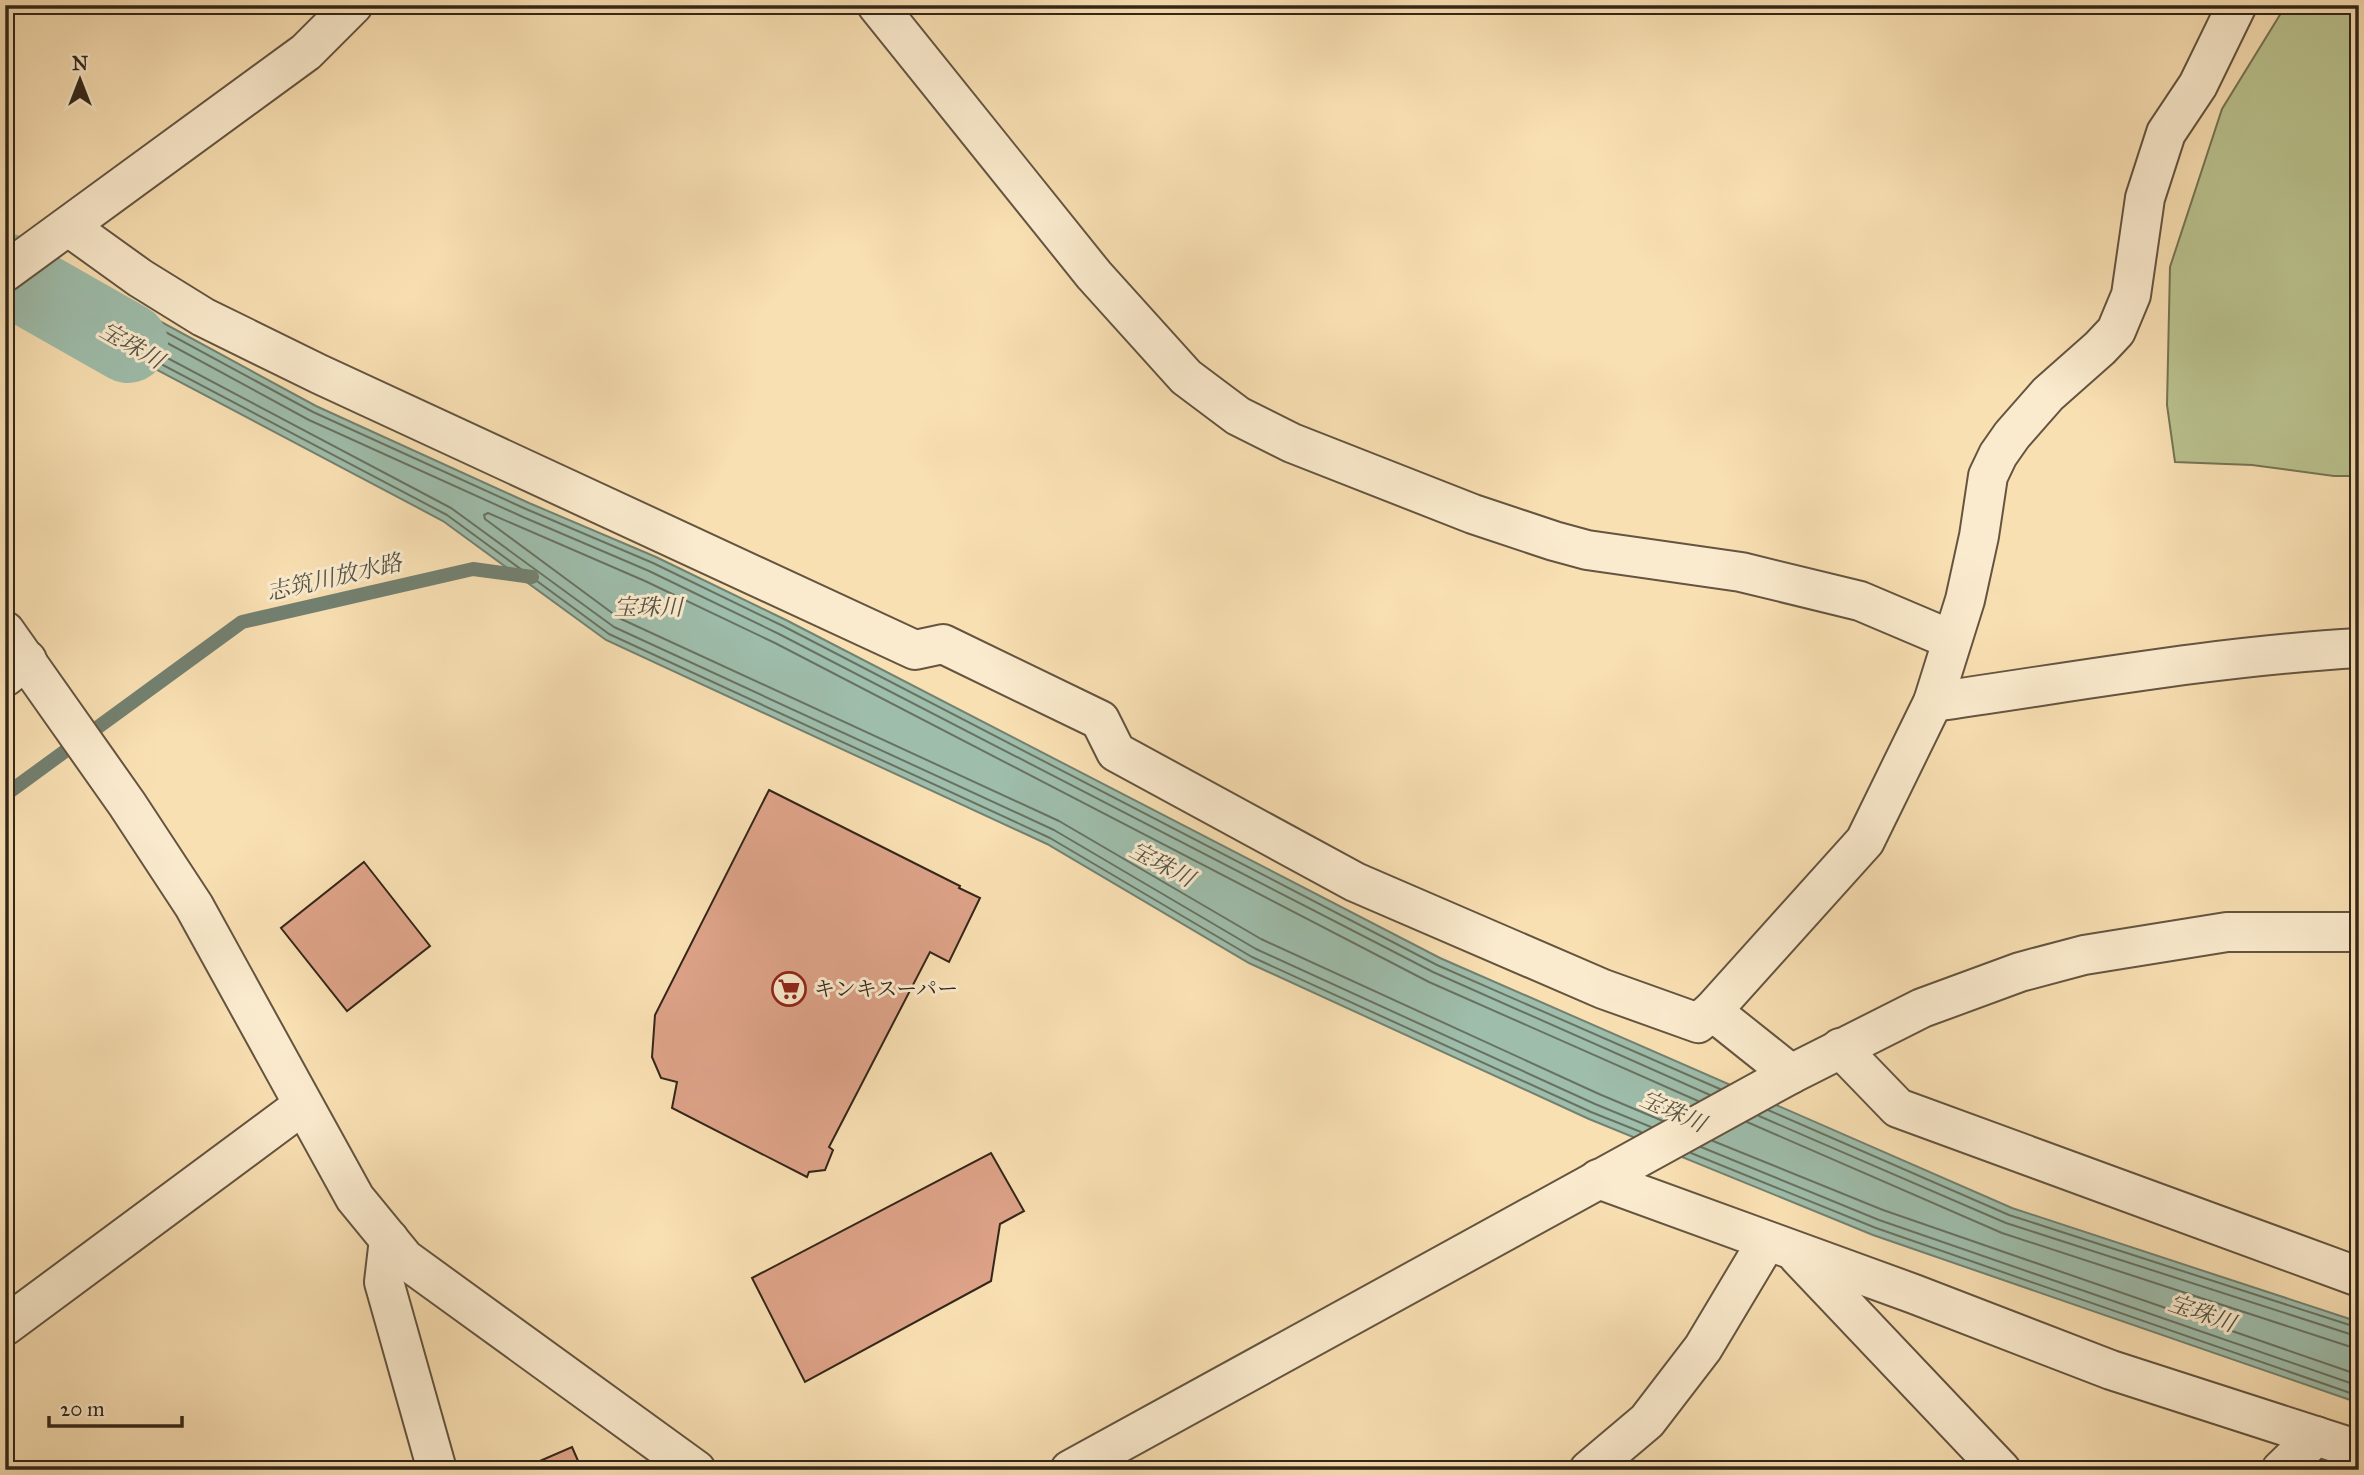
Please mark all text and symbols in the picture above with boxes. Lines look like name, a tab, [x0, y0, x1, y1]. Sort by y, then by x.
north arrow	[46, 46, 116, 116]
text: N	[72, 52, 88, 75]
water label: 宝珠川	[95, 316, 171, 376]
water label: 志筑川放水路	[264, 547, 406, 606]
water label: 宝珠川	[614, 593, 686, 621]
water label: 宝珠川	[1125, 835, 1202, 894]
supermarket icon: キンキスーパー	[770, 970, 808, 1008]
place label: キンキスーパー	[814, 976, 958, 1002]
water label: 宝珠川	[1636, 1084, 1713, 1139]
water label: 宝珠川	[2165, 1289, 2242, 1338]
scale bar	[49, 1384, 182, 1428]
text: 20 m	[60, 1396, 105, 1422]

